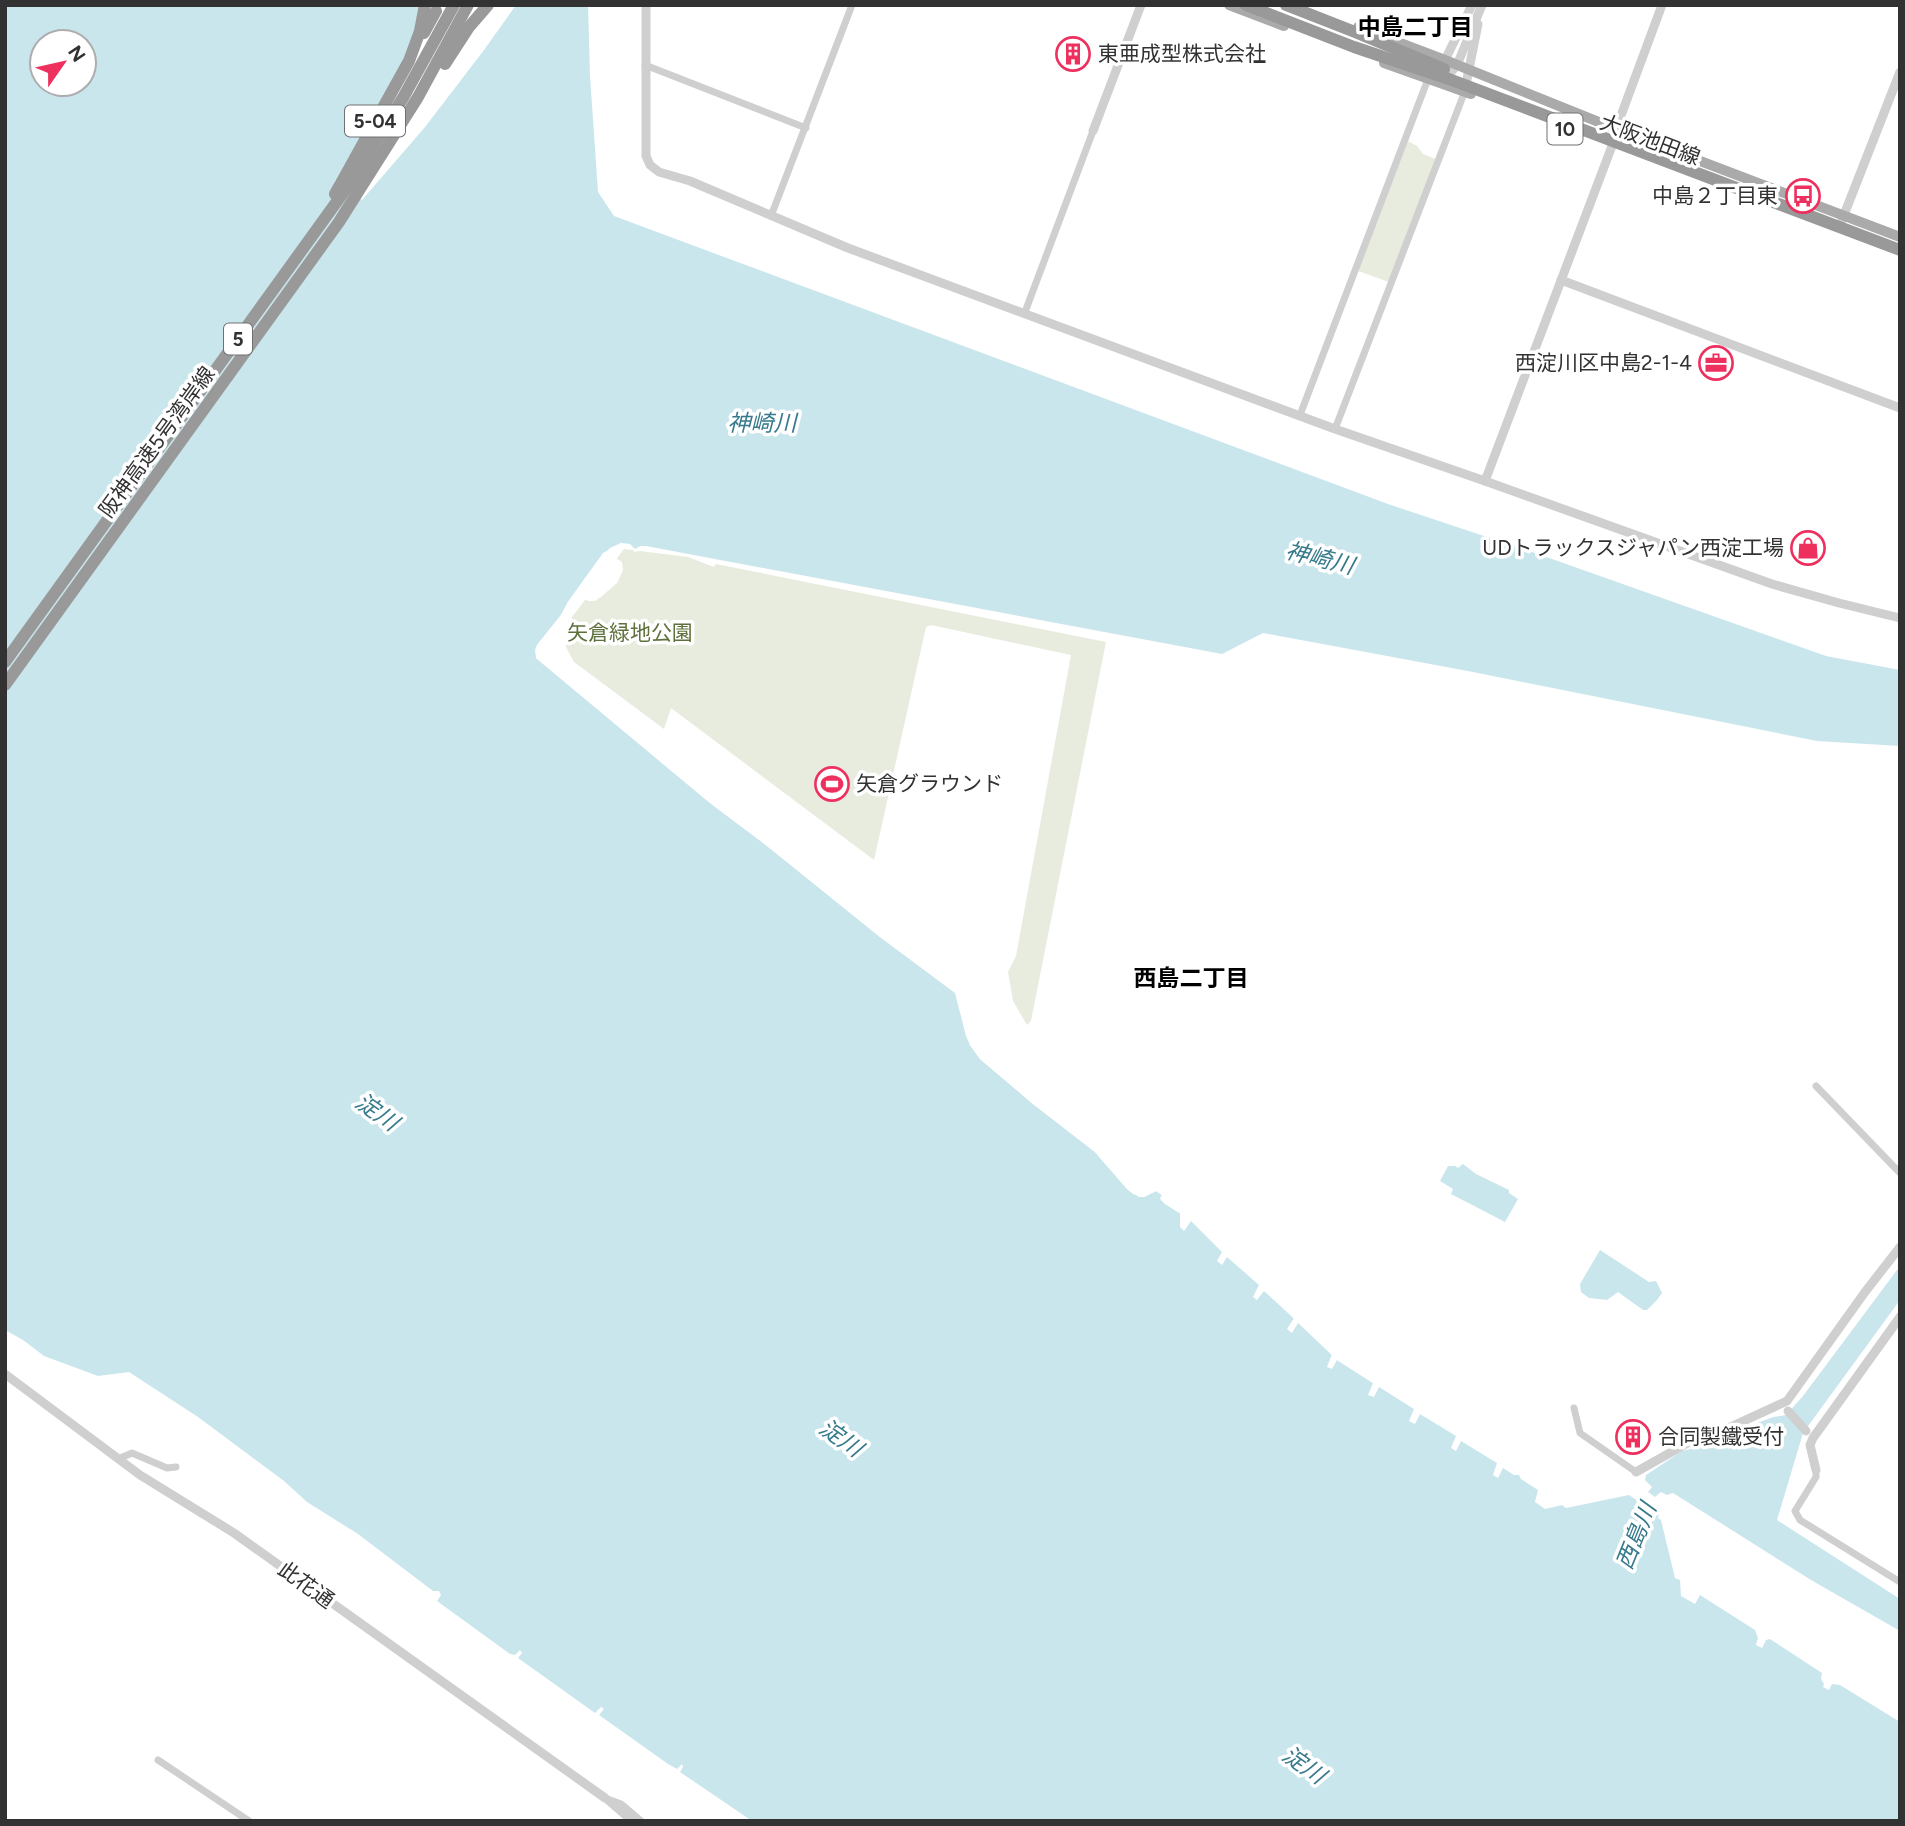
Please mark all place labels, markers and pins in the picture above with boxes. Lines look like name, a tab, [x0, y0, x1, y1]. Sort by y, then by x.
building icon: 東亜成型株式会社	[1054, 35, 1092, 73]
place label: 東亜成型株式会社	[1098, 41, 1266, 66]
bus stop icon: 中島２丁目東	[1784, 177, 1822, 215]
place label: 中島２丁目東	[1652, 183, 1778, 208]
office icon: 西淀川区中島2-1-4	[1697, 344, 1735, 382]
place label: 西淀川区中島2-1-4	[1515, 350, 1692, 375]
shop icon: UDトラックスジャパン西淀工場	[1789, 529, 1827, 567]
place label: UDトラックスジャパン西淀工場	[1482, 535, 1784, 560]
sports icon: 矢倉グラウンド	[813, 765, 851, 803]
place label: 矢倉グラウンド	[856, 771, 1003, 796]
building icon: 合同製鐵受付	[1614, 1418, 1652, 1456]
place label: 合同製鐵受付	[1658, 1424, 1784, 1449]

